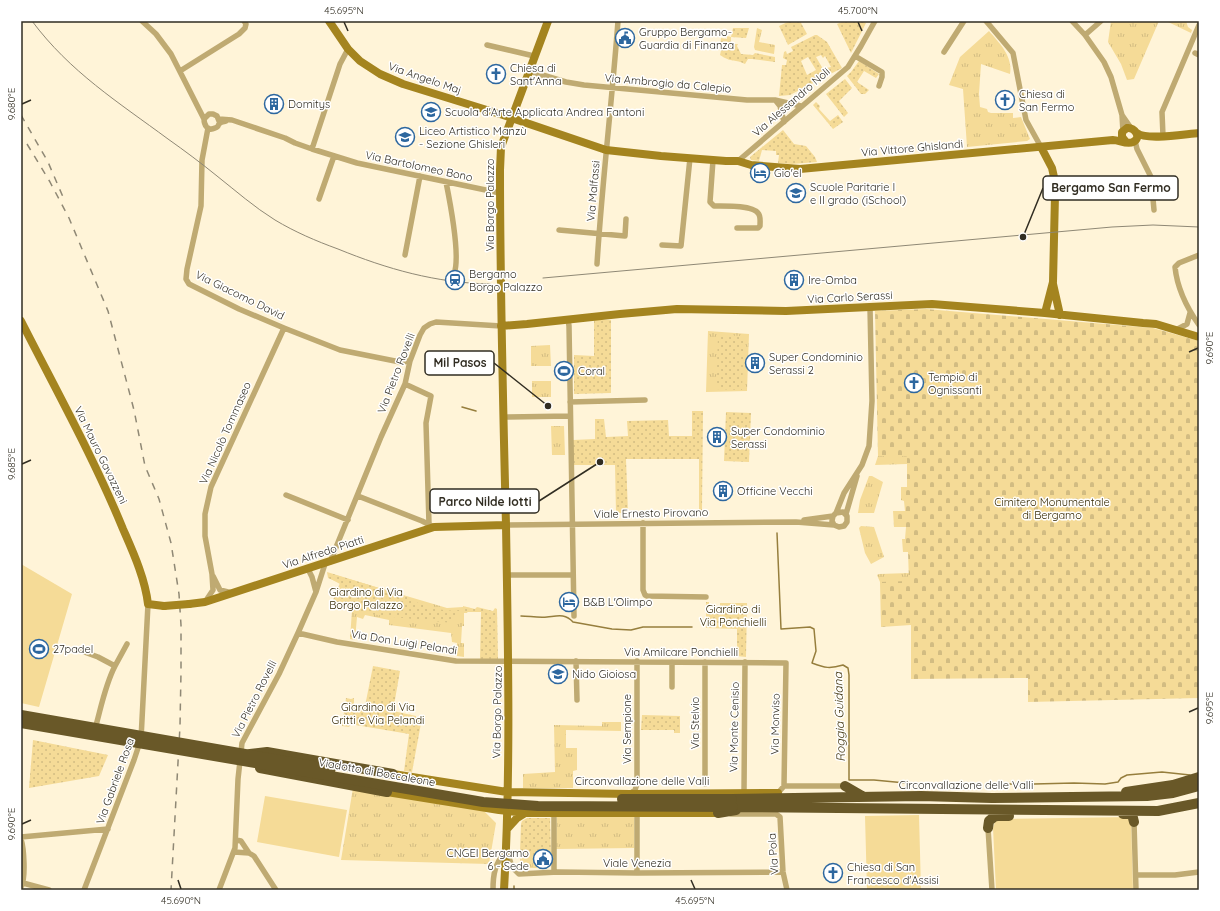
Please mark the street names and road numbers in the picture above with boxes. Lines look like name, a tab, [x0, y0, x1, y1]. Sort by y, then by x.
street label: Via Angelo Maj	[387, 59, 463, 97]
street label: Via Alessandro Noli	[749, 64, 833, 140]
street label: Via Ambrogio da Calepio	[604, 70, 732, 96]
street label: Via Vittore Ghislandi	[860, 137, 964, 159]
street label: Via Bartolomeo Bono	[364, 148, 474, 184]
street label: Via Borgo Palazzo	[483, 158, 497, 251]
street label: Via Malfassi	[583, 160, 603, 222]
street label: Via Giacomo David	[193, 267, 287, 323]
street label: Via Carlo Serassi	[807, 288, 893, 306]
street label: Via Pietro Rovelli	[374, 331, 418, 415]
street label: Via Nicolò Tommaseo	[196, 379, 254, 487]
street label: Via Mauro Gavazzeni	[71, 404, 131, 506]
street label: Viale Ernesto Pirovano	[594, 505, 709, 521]
street label: Via Alfredo Piatti	[280, 532, 366, 572]
street label: Via Don Luigi Pelandi	[350, 627, 458, 657]
street label: Via Amilcare Ponchielli	[624, 645, 738, 659]
street label: Via Pietro Rovelli	[228, 658, 280, 740]
street label: Via Borgo Palazzo	[489, 665, 505, 759]
street label: Via Monte Cenisio	[726, 681, 742, 772]
street label: Via Monviso	[767, 693, 783, 755]
street label: Via Sempione	[620, 694, 634, 764]
street label: Via Stelvio	[688, 696, 702, 749]
street label: Via Gabriele Rosa	[93, 736, 137, 826]
street label: Viadotto di Boccaleone	[317, 755, 437, 789]
street label: Circonvallazione delle Valli	[575, 774, 709, 788]
street label: Circonvallazione delle Valli	[899, 778, 1033, 792]
street label: Via Pola	[765, 833, 781, 875]
street label: Viale Venezia	[603, 856, 671, 870]

